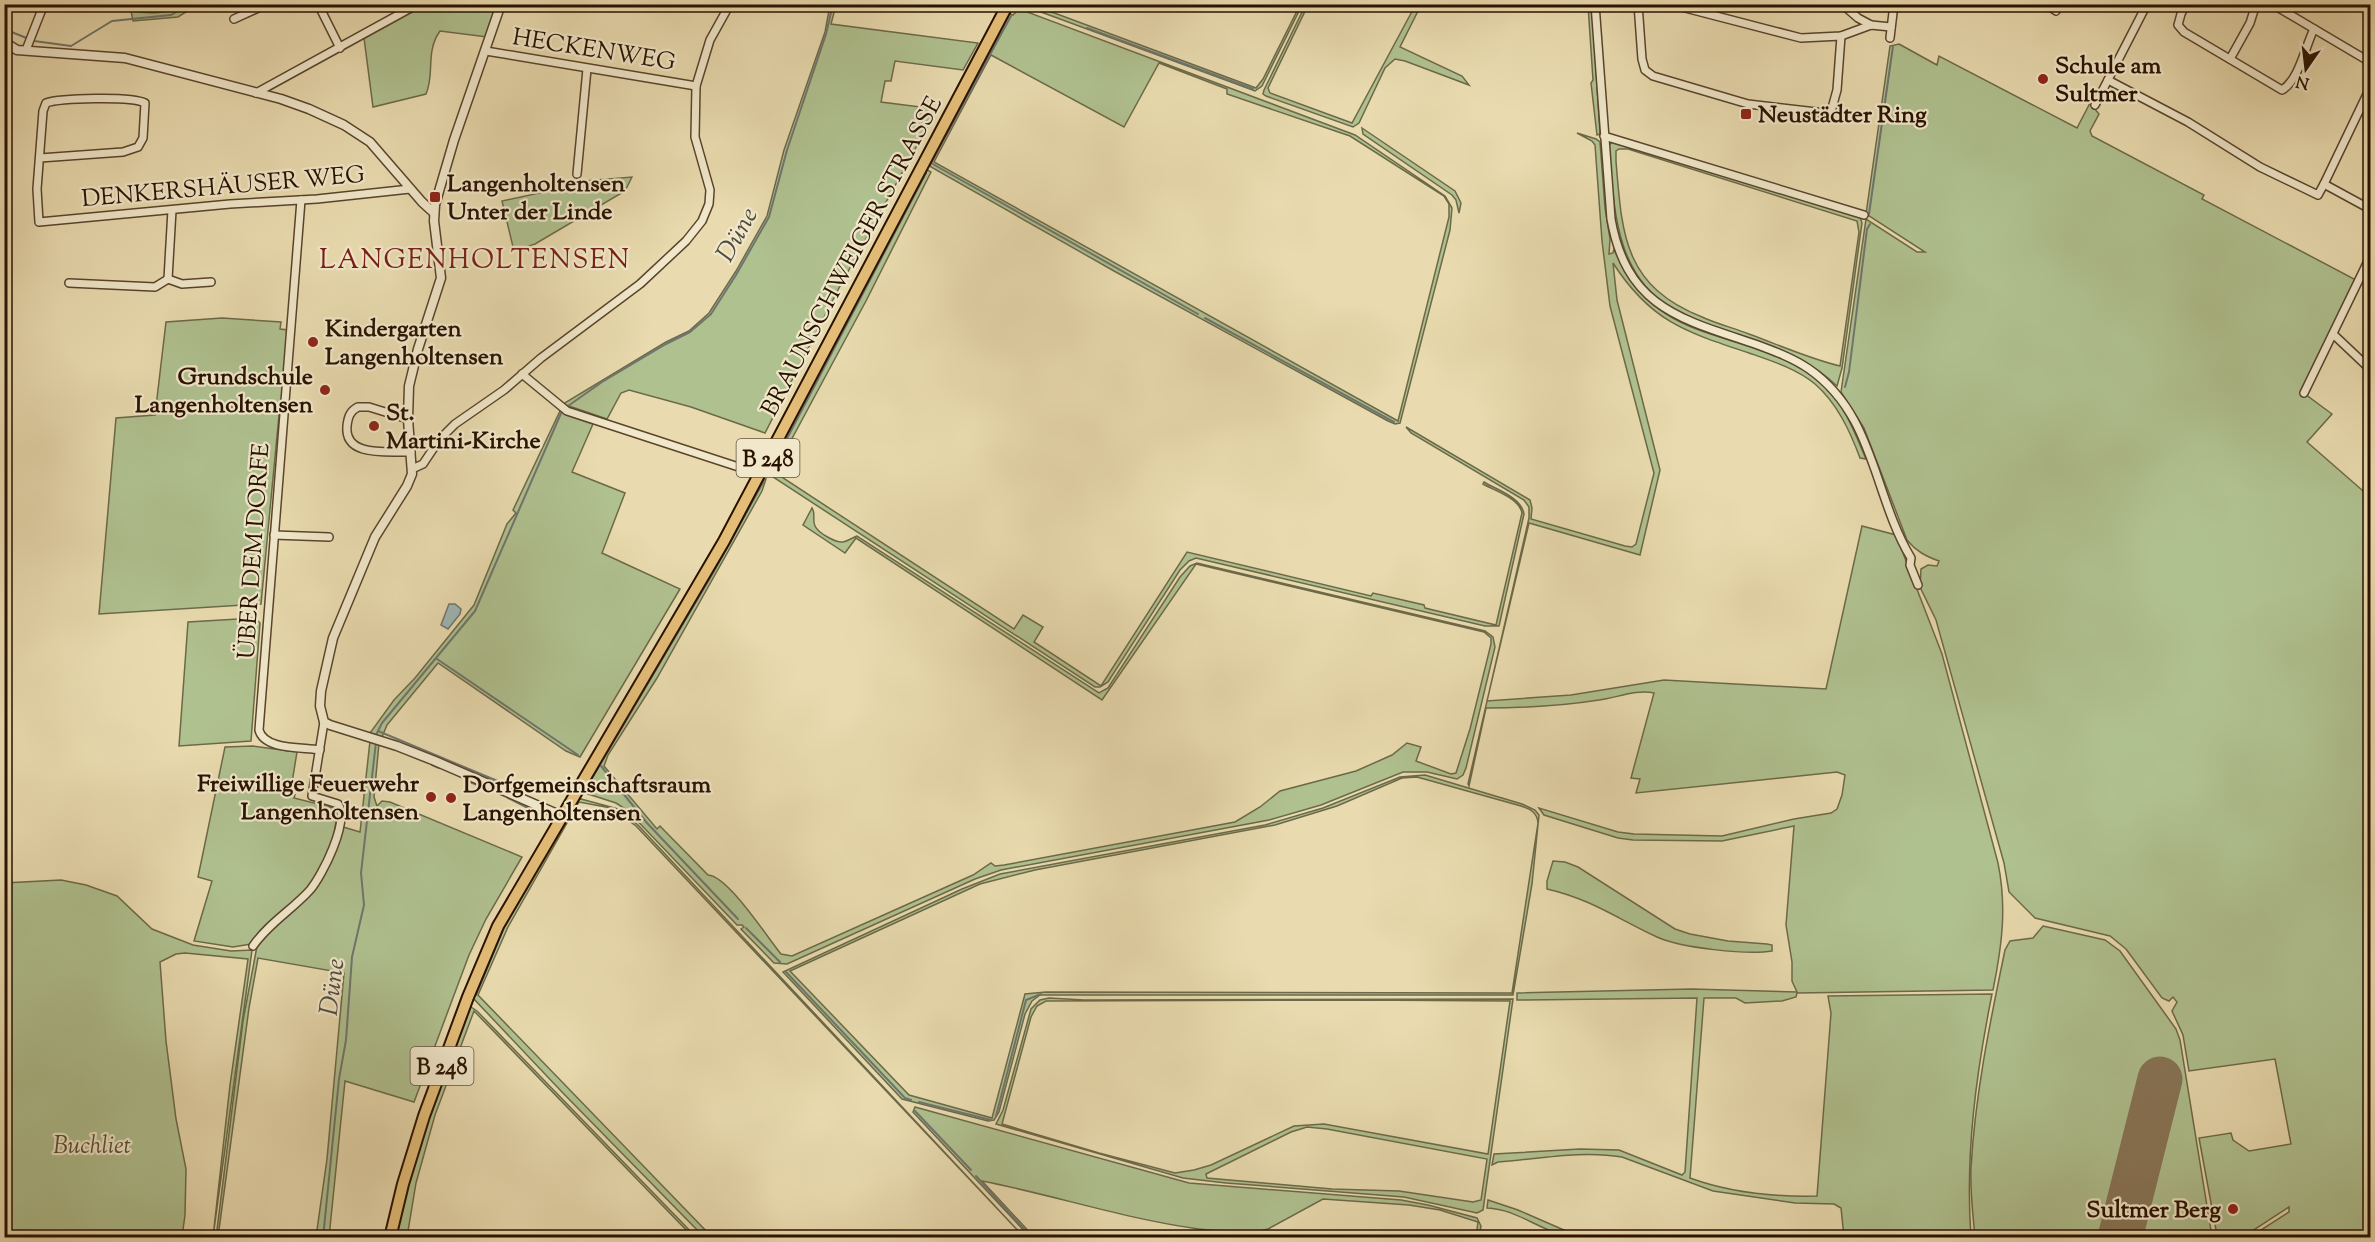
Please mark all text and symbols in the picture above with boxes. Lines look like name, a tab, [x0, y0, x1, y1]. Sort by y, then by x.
street label: HECKENWEG	[510, 21, 678, 81]
north arrow	[2276, 39, 2336, 99]
place label: Schule am Sultmer	[2055, 50, 2162, 112]
text: N	[2294, 68, 2312, 94]
marker: Schule am Sultmer	[2036, 72, 2050, 86]
street label: BRAUNSCHWEIGER STRASSE	[754, 91, 952, 423]
place label: Neustädter Ring	[1758, 99, 1927, 133]
marker: Neustädter Ring	[1739, 107, 1753, 121]
street label: DENKERSHÄUSER WEG	[80, 159, 366, 217]
place label: Langenholtensen Unter der Linde	[447, 168, 626, 230]
marker: Langenholtensen Unter der Linde	[428, 190, 442, 204]
water label: Düne	[708, 201, 768, 269]
district label: LANGENHOLTENSEN	[319, 242, 631, 281]
place label: Kindergarten Langenholtensen	[325, 313, 504, 375]
marker: Kindergarten Langenholtensen	[306, 335, 320, 349]
place label: Grundschule Langenholtensen	[135, 361, 314, 423]
marker: Grundschule Langenholtensen	[318, 383, 332, 397]
place label: St. Martini-Kirche	[386, 397, 541, 459]
marker: St. Martini-Kirche	[367, 419, 381, 433]
road number: B 248	[736, 439, 800, 477]
street label: ÜBER DEM DORFE	[230, 441, 280, 660]
place label: Freiwillige Feuerwehr Langenholtensen	[197, 768, 420, 830]
place label: Dorfgemeinschaftsraum Langenholtensen	[463, 769, 711, 831]
marker: Freiwillige Feuerwehr Langenholtensen	[424, 790, 438, 804]
marker: Dorfgemeinschaftsraum Langenholtensen	[444, 791, 458, 805]
water label: Düne	[312, 957, 355, 1018]
road number: B 248	[410, 1047, 474, 1085]
park label: Buchliet	[53, 1130, 131, 1164]
place label: Sultmer Berg	[2086, 1194, 2221, 1228]
marker: Sultmer Berg	[2226, 1202, 2240, 1216]

